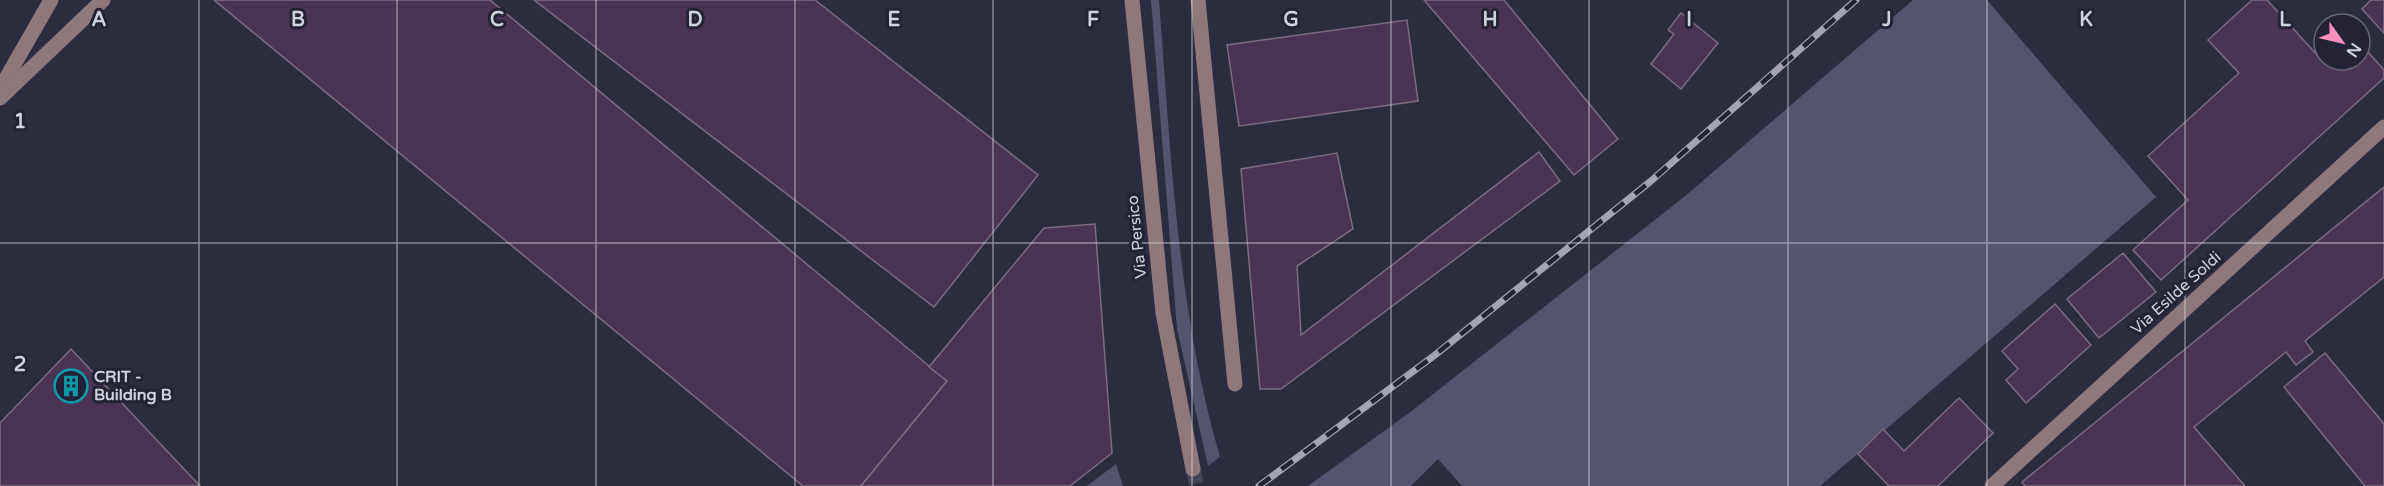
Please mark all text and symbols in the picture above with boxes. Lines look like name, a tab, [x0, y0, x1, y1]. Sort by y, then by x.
text: A	[92, 8, 107, 32]
text: B	[291, 8, 305, 32]
text: C	[490, 8, 504, 32]
text: D	[687, 8, 703, 32]
text: E	[888, 8, 901, 32]
text: F	[1087, 8, 1099, 32]
text: G	[1283, 8, 1299, 32]
text: H	[1482, 8, 1498, 32]
text: I	[1686, 8, 1692, 32]
text: J	[1881, 8, 1892, 32]
text: K	[2079, 8, 2093, 32]
text: L	[2279, 8, 2291, 32]
north arrow	[2312, 12, 2372, 72]
text: N	[2342, 39, 2365, 61]
text: 1	[14, 110, 26, 134]
street label: Via Persico	[1123, 194, 1151, 280]
street label: Via Esilde Soldi	[2127, 247, 2225, 339]
text: 2	[14, 353, 26, 377]
place label: CRIT - Building B	[94, 367, 172, 405]
building icon: CRIT - Building B	[53, 368, 89, 404]

